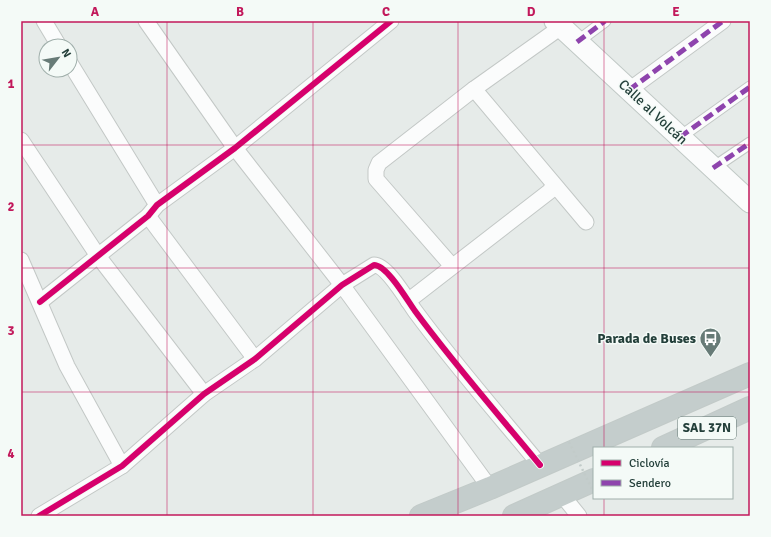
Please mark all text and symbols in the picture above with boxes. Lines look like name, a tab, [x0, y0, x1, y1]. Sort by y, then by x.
text: A	[91, 4, 100, 20]
text: B	[236, 4, 244, 20]
text: C	[382, 4, 390, 20]
text: D	[527, 4, 536, 20]
text: E	[672, 4, 680, 20]
north arrow	[38, 38, 78, 78]
text: N	[59, 46, 74, 60]
text: 1	[7, 76, 15, 92]
street label: Calle al Volcán	[615, 76, 691, 148]
text: 2	[7, 199, 15, 215]
text: 3	[7, 323, 15, 339]
bus stop icon: Parada de Buses	[698, 325, 724, 358]
place label: Parada de Buses	[597, 330, 696, 347]
road number: SAL 37N	[678, 417, 736, 439]
text: 4	[7, 446, 15, 462]
legend	[593, 447, 733, 499]
text: Ciclovía	[629, 456, 670, 471]
text: Sendero	[629, 476, 671, 491]

